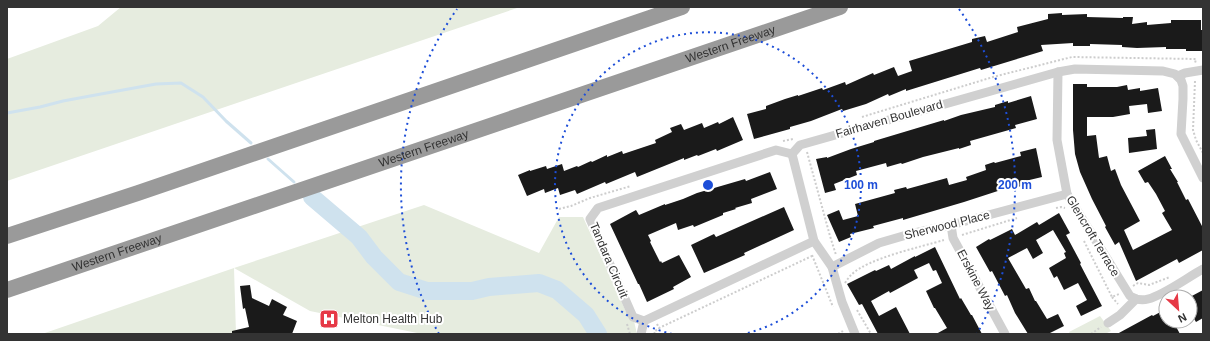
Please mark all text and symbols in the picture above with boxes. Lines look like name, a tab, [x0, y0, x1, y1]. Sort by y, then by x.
street label: Western Freeway	[684, 23, 777, 66]
street label: Fairhaven Boulevard	[834, 97, 944, 141]
street label: Western Freeway	[377, 127, 470, 170]
centre of rings	[701, 178, 715, 192]
text: 100 m	[844, 178, 878, 192]
text: 200 m	[998, 178, 1032, 192]
street label: Glencroft Terrace	[1063, 193, 1123, 279]
street label: Sherwood Place	[903, 208, 991, 242]
street label: Tandara Circuit	[587, 220, 631, 300]
street label: Western Freeway	[70, 231, 164, 274]
street label: Erskine Way	[954, 247, 998, 313]
north arrow	[1158, 289, 1198, 329]
hospital icon: Melton Health Hub	[318, 308, 340, 330]
text: N	[1176, 311, 1189, 325]
place label: Melton Health Hub	[343, 312, 443, 326]

